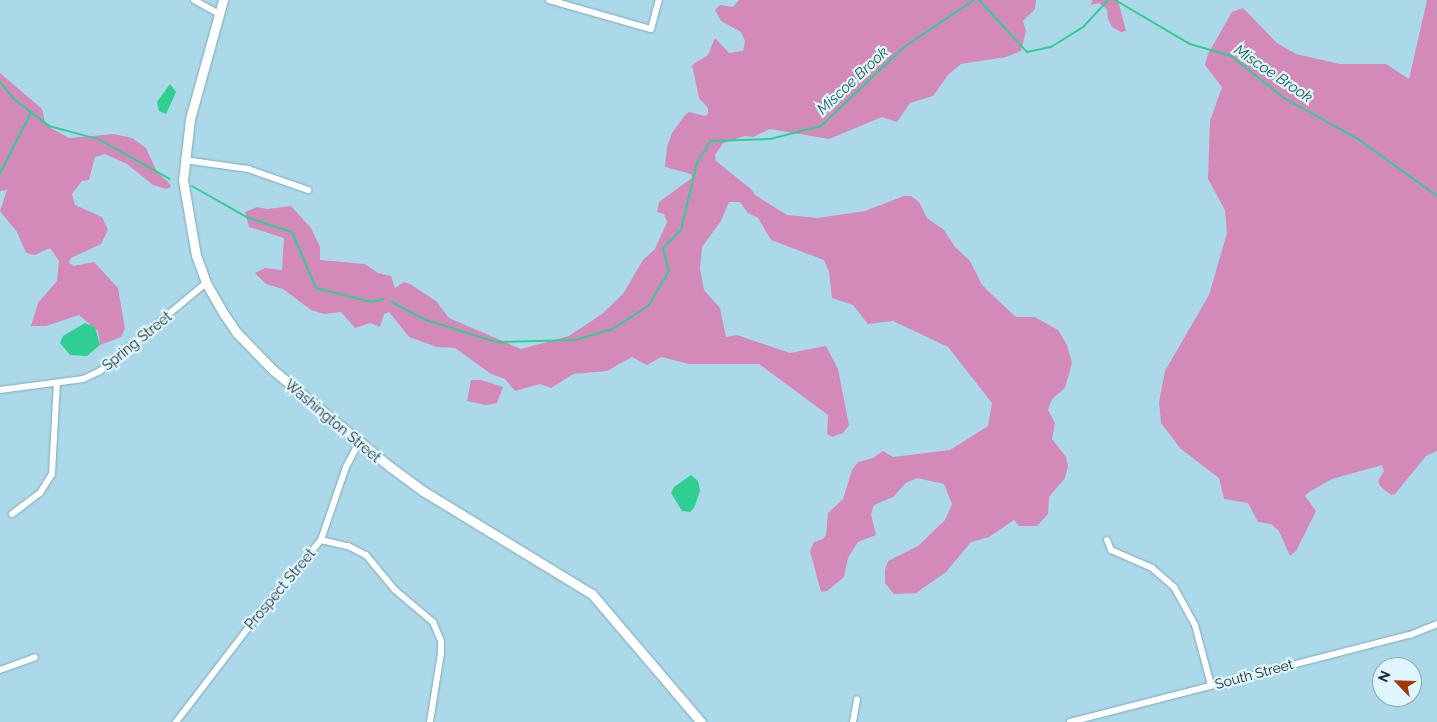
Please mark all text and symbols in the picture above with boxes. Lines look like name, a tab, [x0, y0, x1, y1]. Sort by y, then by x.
water label: Miscoe Brook	[1230, 41, 1316, 107]
water label: Miscoe Brook	[814, 43, 892, 119]
street label: Spring Street	[99, 308, 175, 374]
street label: Washington Street	[282, 376, 384, 466]
street label: Prospect Street	[241, 545, 319, 633]
street label: South Street	[1213, 655, 1295, 693]
north arrow	[1372, 657, 1422, 707]
text: N	[1375, 668, 1394, 684]

